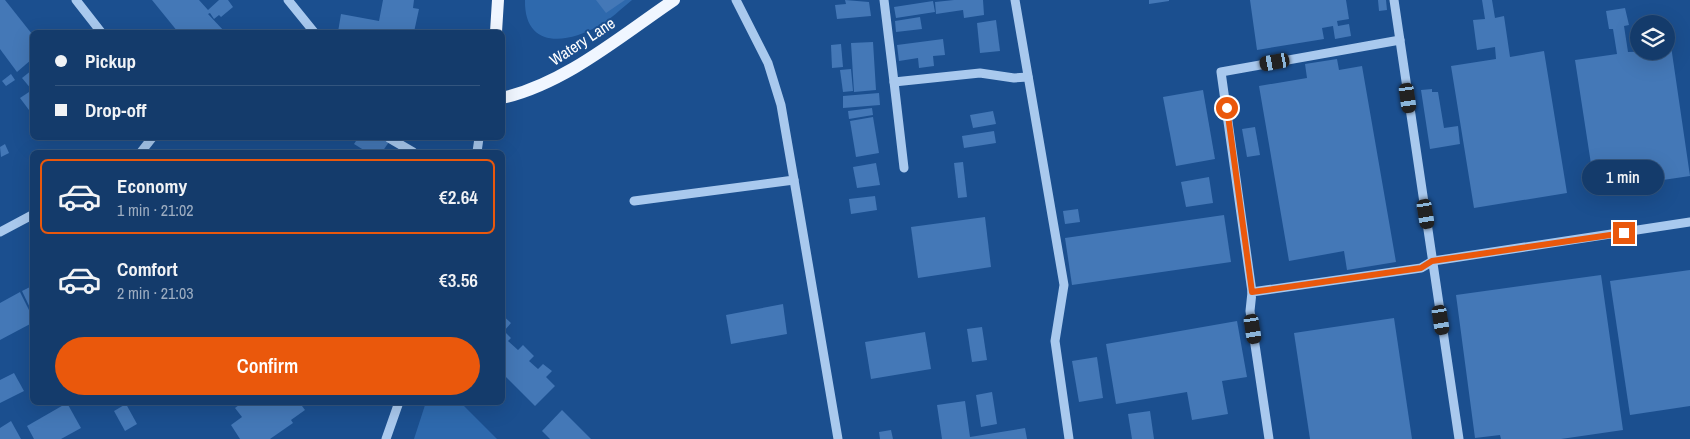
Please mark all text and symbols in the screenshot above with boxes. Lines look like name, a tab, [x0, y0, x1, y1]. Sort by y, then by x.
street label: Watery Lane	[545, 12, 619, 70]
map controls	[1630, 15, 1675, 60]
button: layers	[1630, 15, 1675, 60]
text: Pickup	[85, 48, 136, 74]
car	[1258, 52, 1291, 72]
car	[1398, 82, 1417, 114]
text: Drop-off	[85, 97, 146, 123]
route start	[1216, 97, 1238, 119]
callout: 1 min	[1583, 160, 1665, 196]
text: 1 min	[1606, 166, 1640, 188]
text: Economy	[117, 173, 187, 199]
icon: car	[57, 174, 102, 219]
text: €2.64	[439, 184, 478, 210]
car	[1416, 198, 1435, 230]
text: 1 min · 21:02	[117, 199, 194, 221]
route end	[1613, 222, 1635, 244]
text: Comfort	[117, 256, 178, 282]
icon: car	[57, 257, 102, 302]
text: €3.56	[439, 267, 478, 293]
text: 2 min · 21:03	[117, 282, 194, 304]
car	[1431, 304, 1450, 336]
car	[1243, 313, 1262, 345]
button: Confirm	[55, 337, 480, 395]

